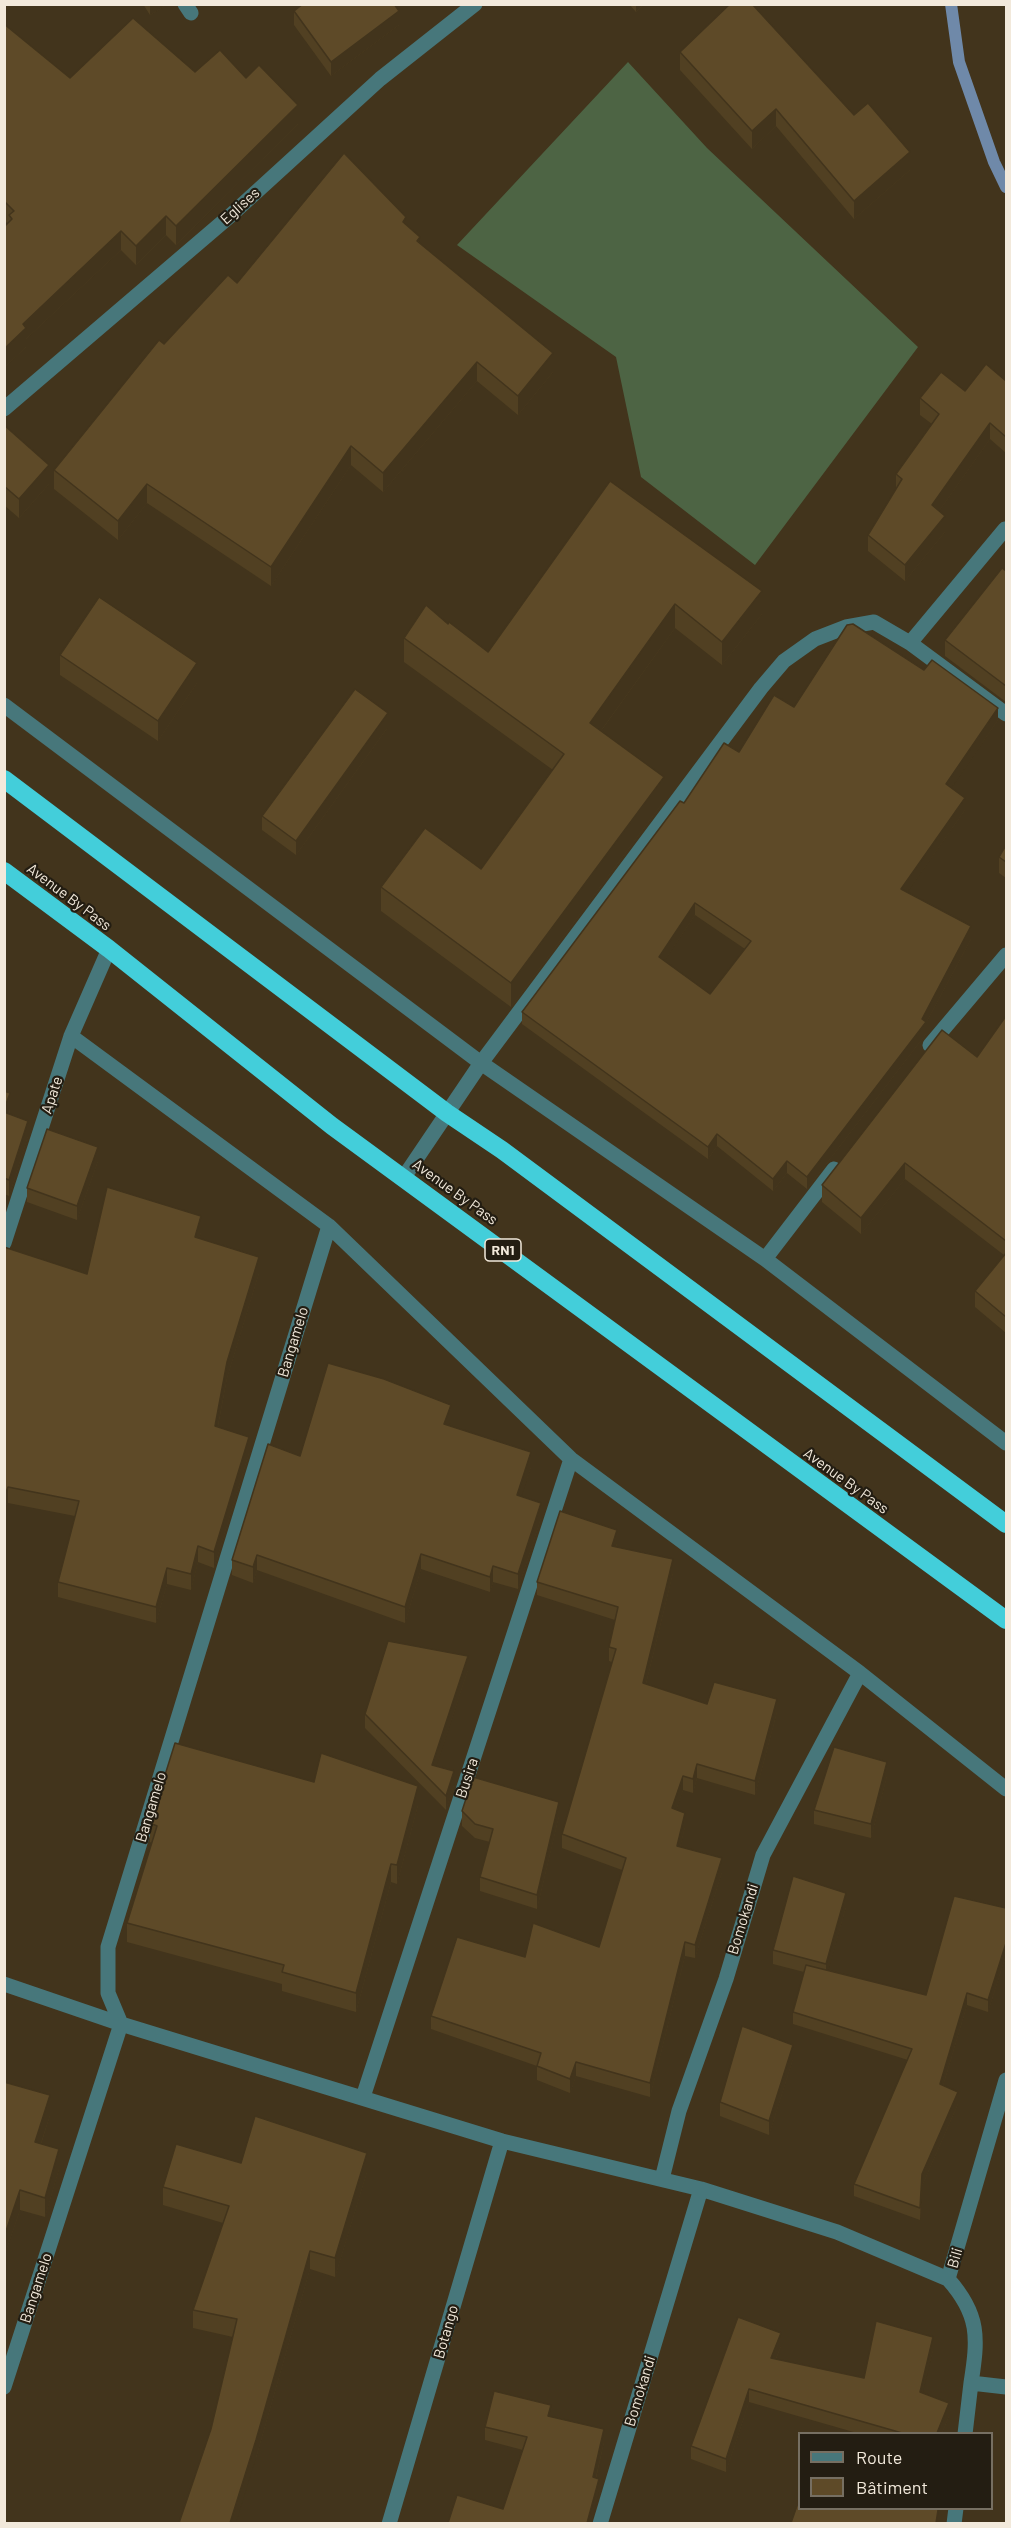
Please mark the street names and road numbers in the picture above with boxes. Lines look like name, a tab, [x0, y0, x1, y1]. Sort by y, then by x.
street label: Eglises	[217, 184, 263, 228]
street label: Avenue By Pass	[23, 860, 115, 934]
street label: Apate	[38, 1074, 66, 1116]
street label: Avenue By Pass	[409, 1155, 501, 1229]
road number: RN1	[485, 1239, 521, 1261]
street label: Bangamelo	[274, 1305, 312, 1379]
street label: Avenue By Pass	[800, 1444, 892, 1518]
street label: Busira	[452, 1756, 482, 1800]
street label: Bangamelo	[132, 1770, 170, 1844]
street label: Bomokandi	[724, 1881, 762, 1957]
street label: Bili	[944, 2246, 966, 2270]
street label: Bangamelo	[16, 2251, 56, 2325]
street label: Botango	[430, 2303, 462, 2361]
street label: Bomokandi	[621, 2353, 659, 2429]

